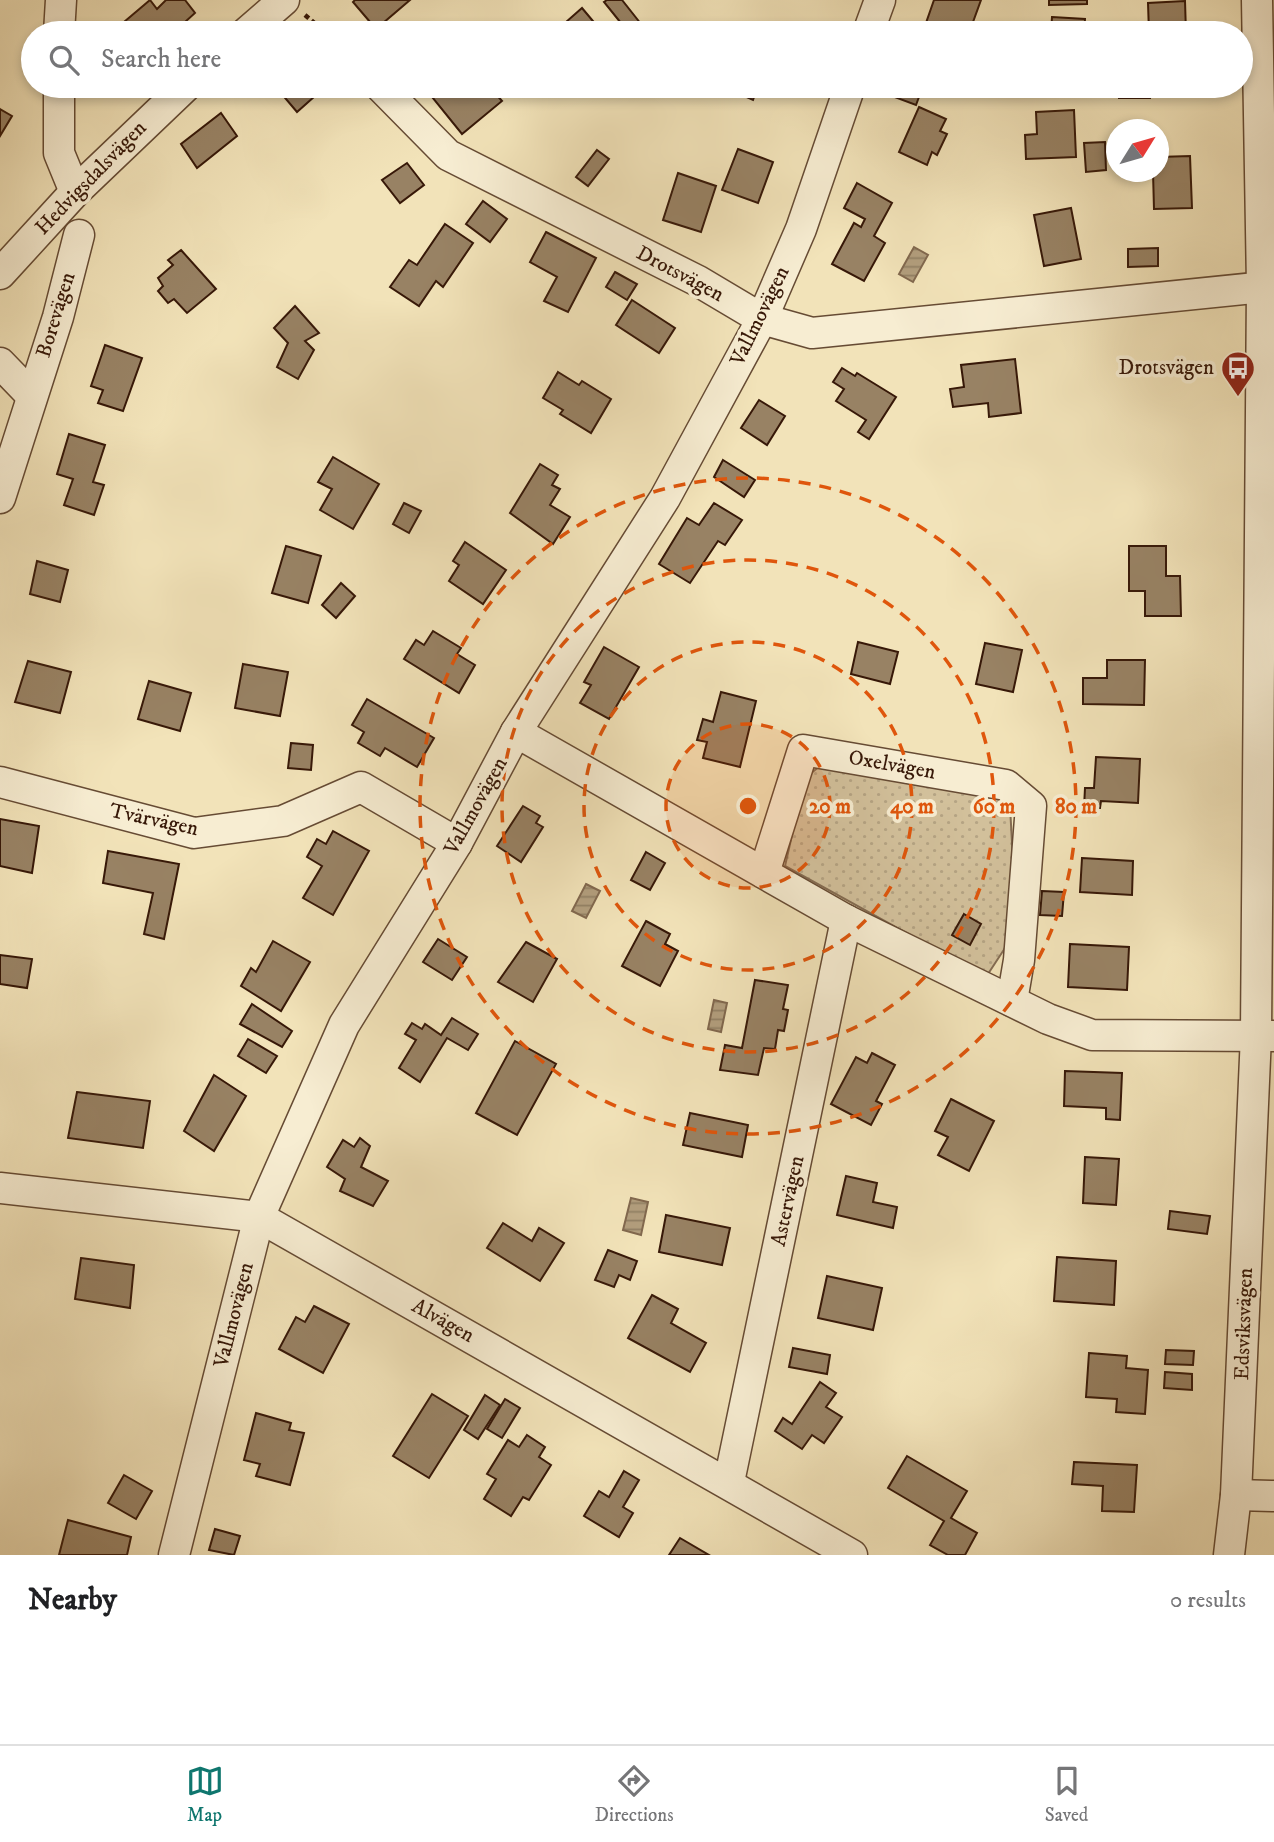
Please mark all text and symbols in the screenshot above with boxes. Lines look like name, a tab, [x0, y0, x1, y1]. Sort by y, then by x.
search box	[21, 21, 1253, 98]
icon: search	[45, 41, 83, 79]
text: Search here	[101, 43, 221, 76]
street label: Hedvigsdalsvägen	[30, 115, 152, 241]
north arrow	[1106, 119, 1169, 182]
street label: Drotsvägen	[632, 240, 728, 308]
street label: Vallmovägen	[724, 262, 795, 371]
street label: Borevägen	[31, 269, 81, 361]
bus stop icon: Drotsvägen	[1219, 349, 1257, 398]
place label: Drotsvägen	[1119, 355, 1214, 381]
street label: Oxelvägen	[846, 745, 938, 785]
street label: Vallmovägen	[438, 753, 513, 860]
centre of rings	[736, 794, 760, 818]
text: 20 m	[809, 794, 851, 820]
text: 40 m	[890, 794, 934, 820]
text: 60 m	[973, 794, 1015, 820]
text: 80 m	[1055, 794, 1097, 820]
street label: Tvärvägen	[107, 798, 201, 842]
street label: Astervägen	[766, 1153, 810, 1249]
street label: Vallmovägen	[208, 1260, 260, 1371]
street label: Edsviksvägen	[1229, 1267, 1259, 1381]
street label: Alvägen	[407, 1293, 479, 1349]
text: Nearby	[28, 1582, 117, 1619]
text: 0 results	[1170, 1586, 1246, 1615]
tab: Map	[186, 1762, 224, 1827]
tab: Directions	[595, 1762, 674, 1827]
tab: Saved	[1045, 1762, 1088, 1827]

